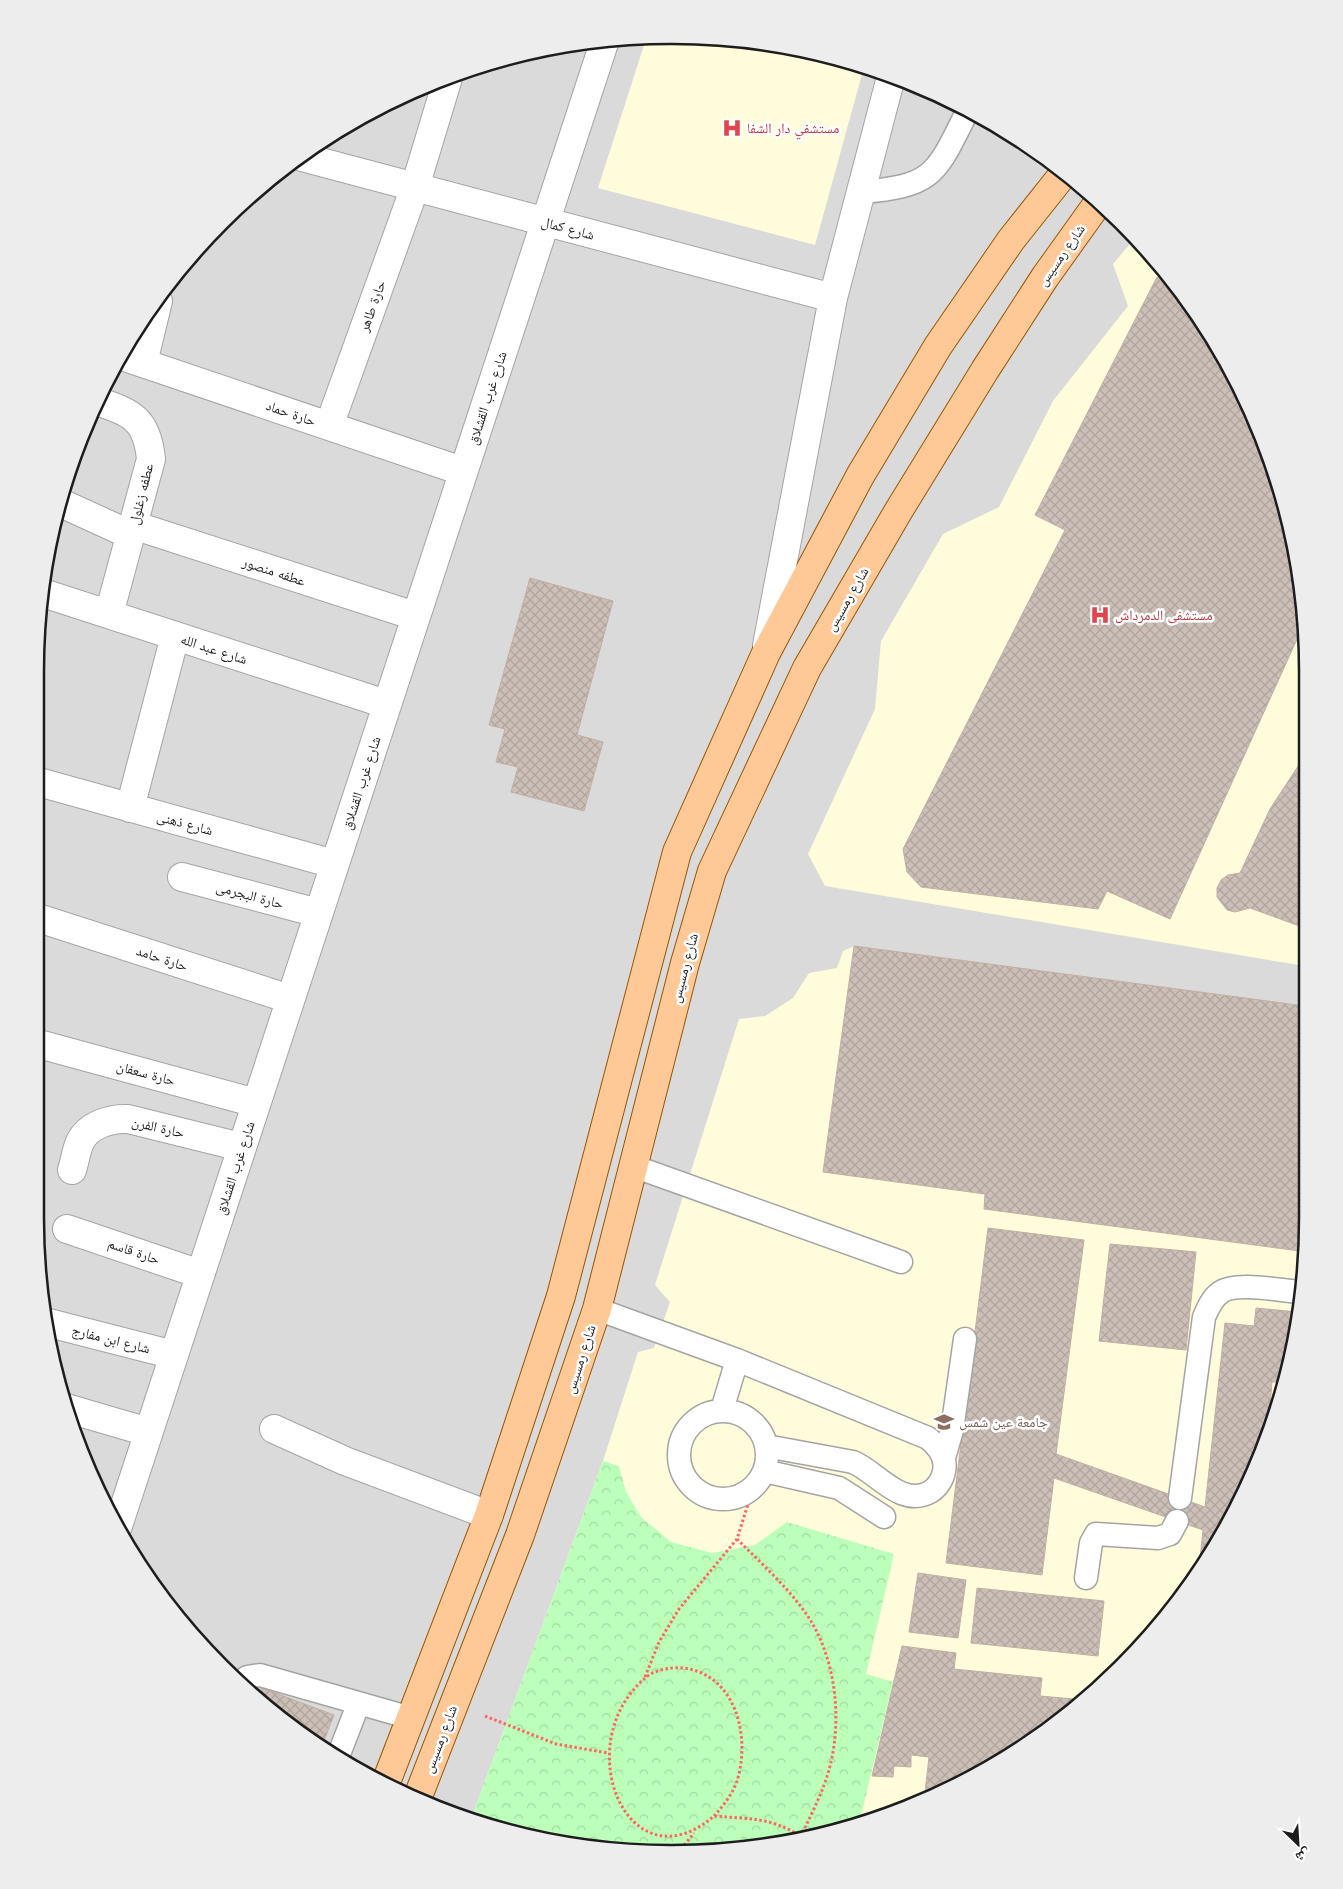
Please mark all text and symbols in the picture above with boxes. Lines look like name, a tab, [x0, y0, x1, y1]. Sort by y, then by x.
hospital icon: مستشفي دار الشفا	[721, 117, 743, 139]
place label: مستشفي دار الشفا	[747, 118, 840, 140]
street label: شارع كمال	[539, 211, 597, 245]
street label: شارع رمسيس	[1032, 220, 1090, 290]
street label: حارة طاهر	[353, 277, 391, 335]
street label: شارع غرب القشلاق	[462, 349, 512, 447]
street label: حارة حماد	[263, 395, 319, 431]
street label: عطفه زغلول	[124, 461, 158, 527]
street label: عطفه منصور	[239, 551, 308, 591]
street label: شارع رمسيس	[821, 563, 873, 635]
hospital icon: مستشفى الدمرداش	[1089, 604, 1111, 626]
place label: مستشفى الدمرداش	[1115, 605, 1213, 625]
street label: شارع عبد الله	[178, 629, 250, 669]
street label: شارع غرب القشلاق	[336, 734, 386, 832]
street label: شارع ذهنى	[155, 806, 215, 840]
street label: حارة البجرمى	[214, 876, 286, 914]
street label: شارع رمسيس	[665, 931, 703, 1005]
street label: حارة حامد	[134, 940, 190, 976]
street label: حارة سعفان	[114, 1056, 178, 1090]
street label: حارة الفرن	[130, 1111, 186, 1143]
street label: شارع غرب القشلاق	[210, 1119, 260, 1217]
street label: حارة قاسم	[105, 1233, 163, 1269]
street label: شارع ابن مفارج	[70, 1320, 152, 1358]
street label: شارع رمسيس	[559, 1322, 601, 1396]
school or university icon: جامعة عين شمس	[933, 1411, 955, 1433]
place label: جامعة عين شمس	[959, 1412, 1048, 1432]
street label: شارع رمسيس	[418, 1702, 462, 1776]
north arrow	[1273, 1819, 1323, 1869]
text: ش	[1292, 1844, 1314, 1868]

